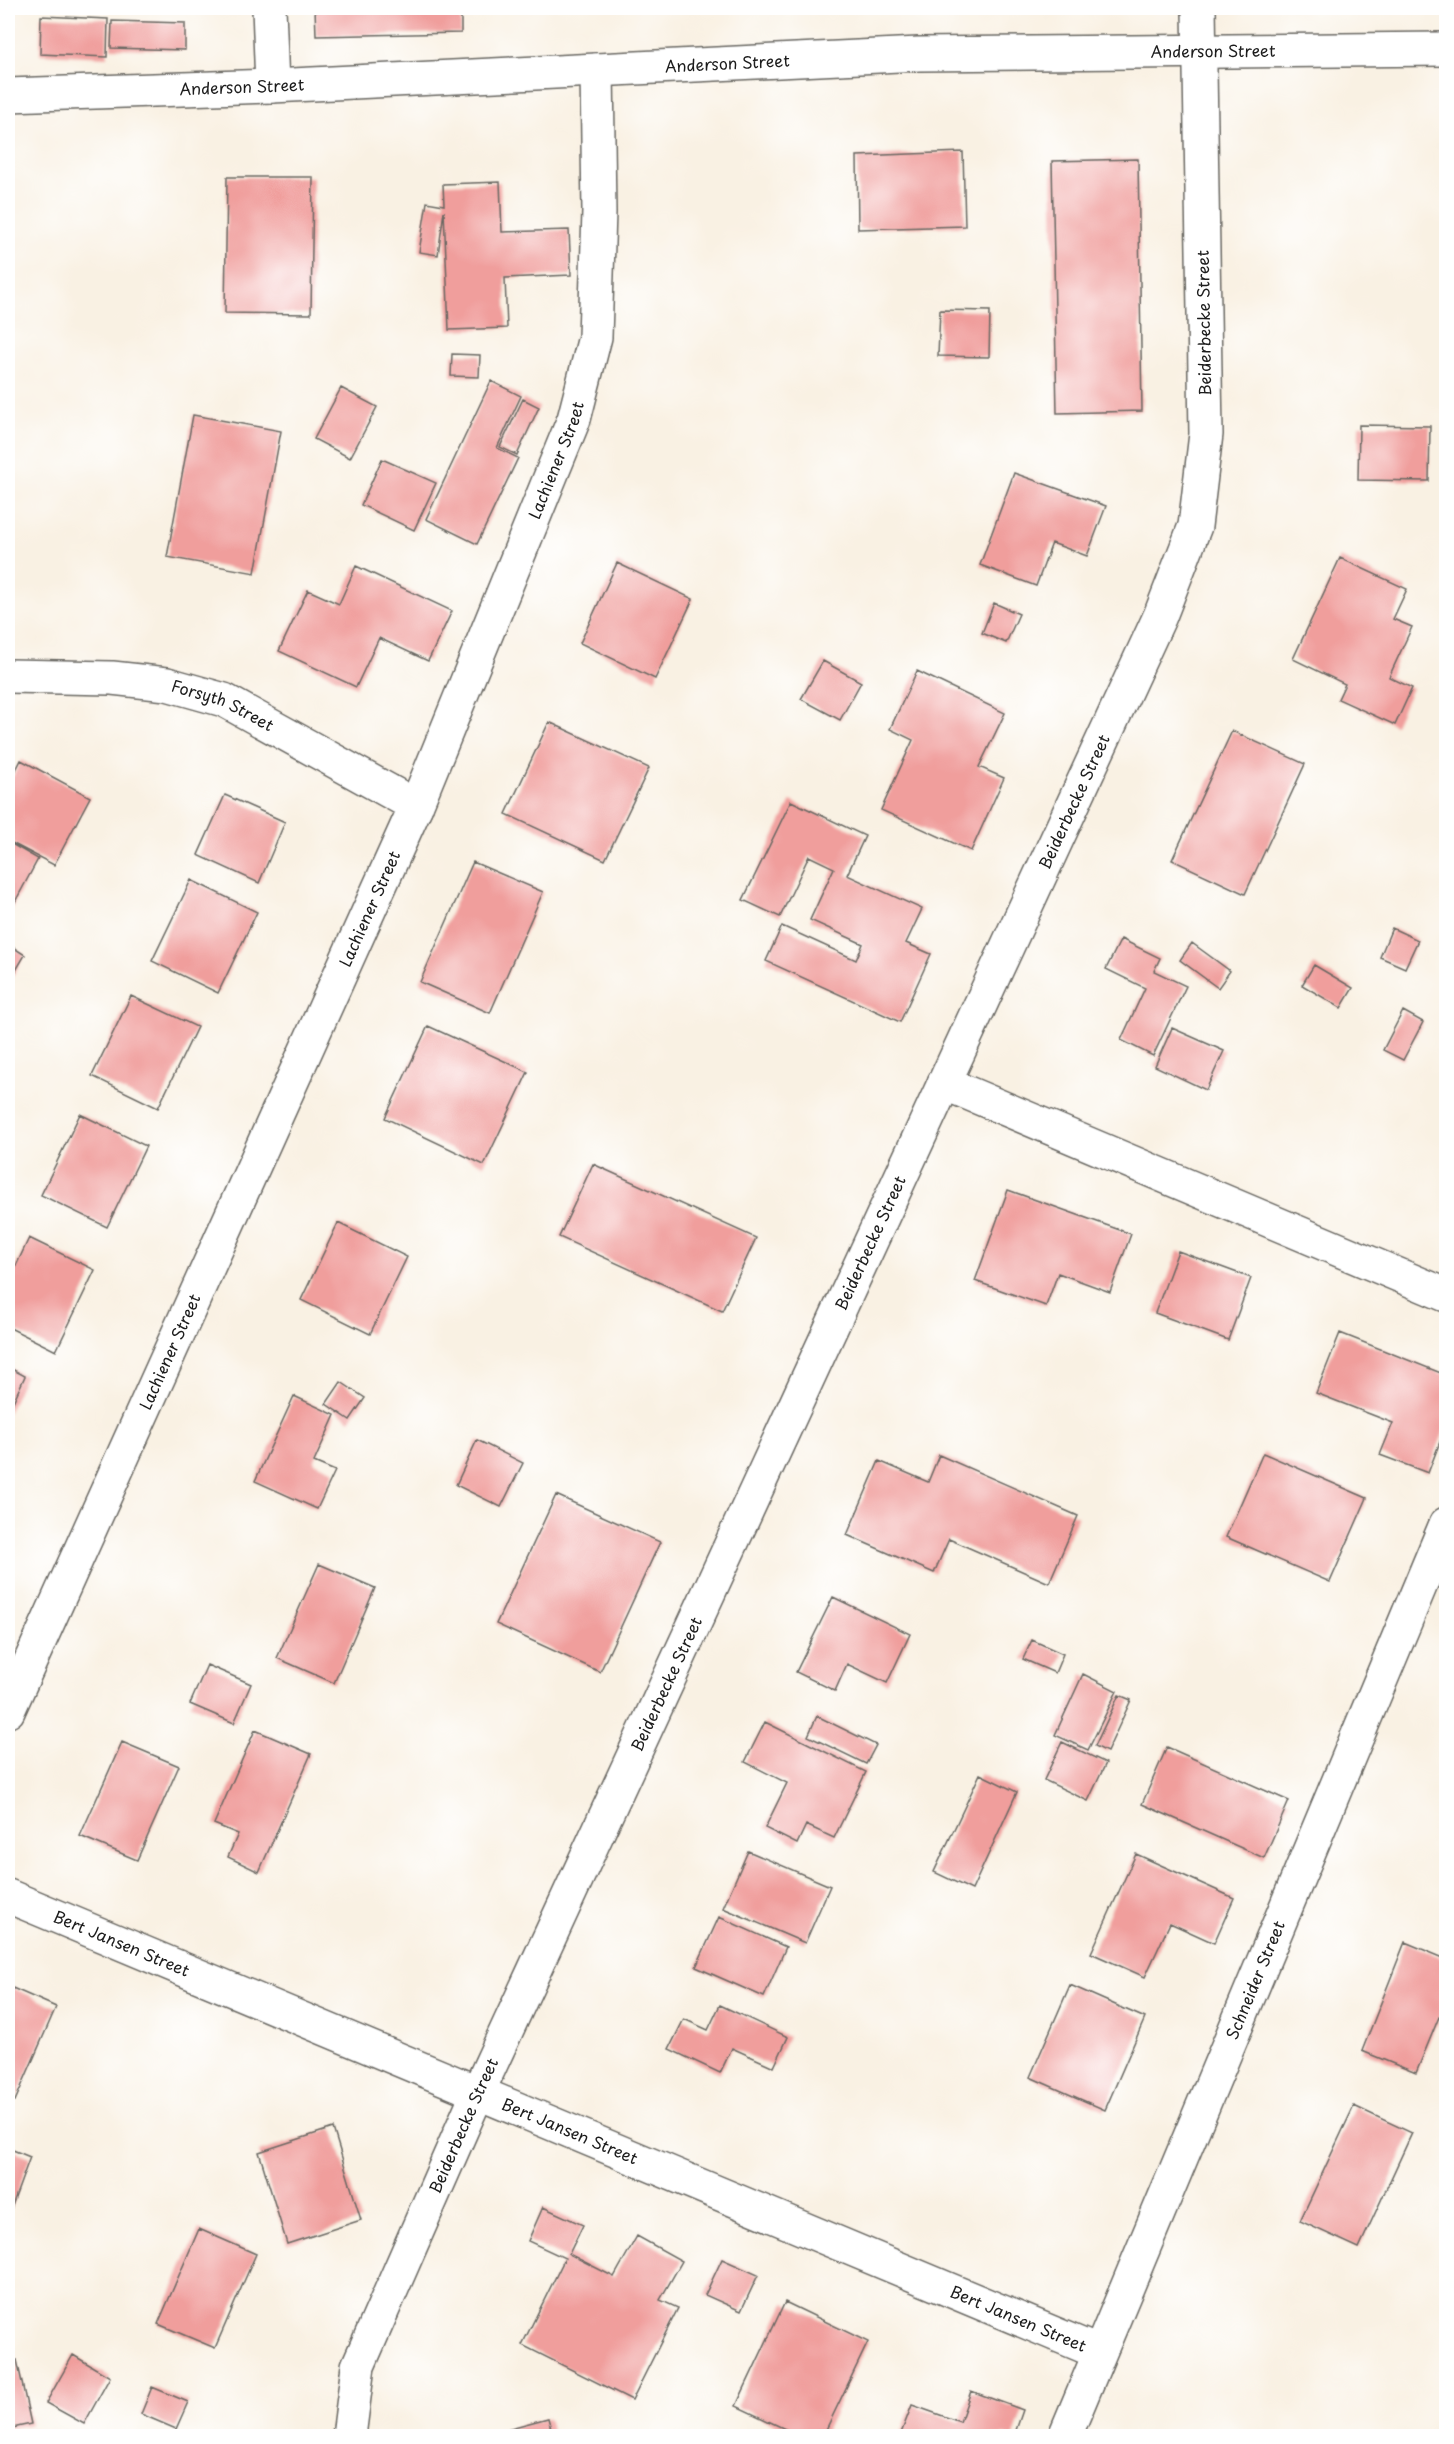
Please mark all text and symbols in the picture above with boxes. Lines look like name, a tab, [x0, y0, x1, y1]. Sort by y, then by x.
street label: Anderson Street	[1150, 38, 1276, 63]
street label: Anderson Street	[664, 47, 791, 78]
street label: Anderson Street	[179, 71, 305, 100]
street label: Beiderbecke Street	[1190, 250, 1216, 396]
street label: Lachiener Street	[521, 398, 589, 522]
street label: Forsyth Street	[169, 673, 279, 737]
street label: Beiderbecke Street	[1032, 730, 1115, 873]
street label: Lachiener Street	[332, 846, 406, 970]
street label: Beiderbecke Street	[828, 1171, 911, 1314]
street label: Lachiener Street	[132, 1289, 206, 1413]
street label: Beiderbecke Street	[624, 1612, 707, 1755]
street label: Bert Jansen Street	[50, 1903, 194, 1982]
street label: Schneider Street	[1219, 1916, 1290, 2043]
street label: Beiderbecke Street	[422, 2053, 503, 2197]
street label: Bert Jansen Street	[498, 2091, 642, 2169]
street label: Bert Jansen Street	[947, 2279, 1091, 2357]

